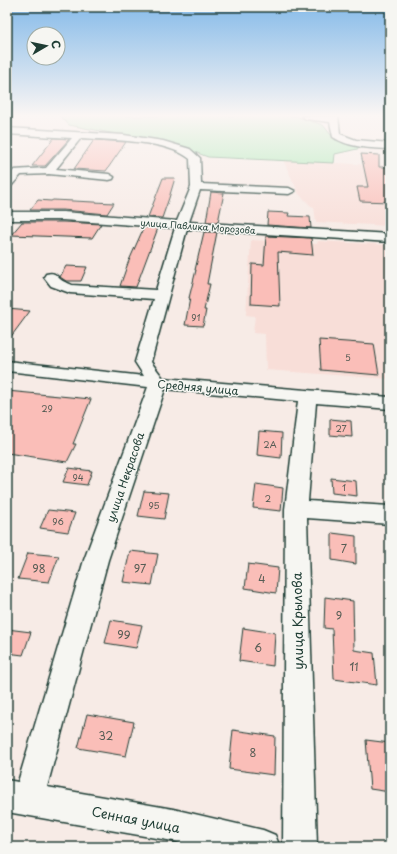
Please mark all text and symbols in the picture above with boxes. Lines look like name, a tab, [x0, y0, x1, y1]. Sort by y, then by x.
north arrow	[26, 26, 66, 66]
text: С	[47, 39, 65, 50]
street label: улица Павлика Морозова	[140, 215, 256, 237]
house number: 91	[191, 310, 201, 324]
house number: 5	[345, 350, 351, 364]
street label: Средняя улица	[157, 375, 239, 399]
house number: 29	[41, 401, 53, 415]
house number: 27	[335, 421, 347, 435]
street label: улица Некрасова	[102, 430, 148, 524]
house number: 2А	[263, 437, 277, 451]
house number: 94	[72, 470, 84, 484]
house number: 1	[342, 480, 346, 494]
house number: 2	[265, 491, 271, 505]
house number: 95	[148, 498, 160, 512]
house number: 96	[52, 514, 64, 528]
house number: 7	[341, 540, 347, 557]
house number: 98	[32, 560, 46, 577]
house number: 97	[134, 560, 146, 577]
house number: 4	[258, 570, 266, 587]
street label: улица Крылова	[287, 571, 307, 670]
house number: 9	[336, 607, 342, 624]
house number: 99	[117, 626, 131, 643]
house number: 6	[254, 639, 262, 656]
house number: 11	[349, 658, 359, 675]
house number: 32	[99, 727, 114, 744]
house number: 8	[250, 744, 257, 761]
street label: Сенная улица	[90, 801, 183, 837]

